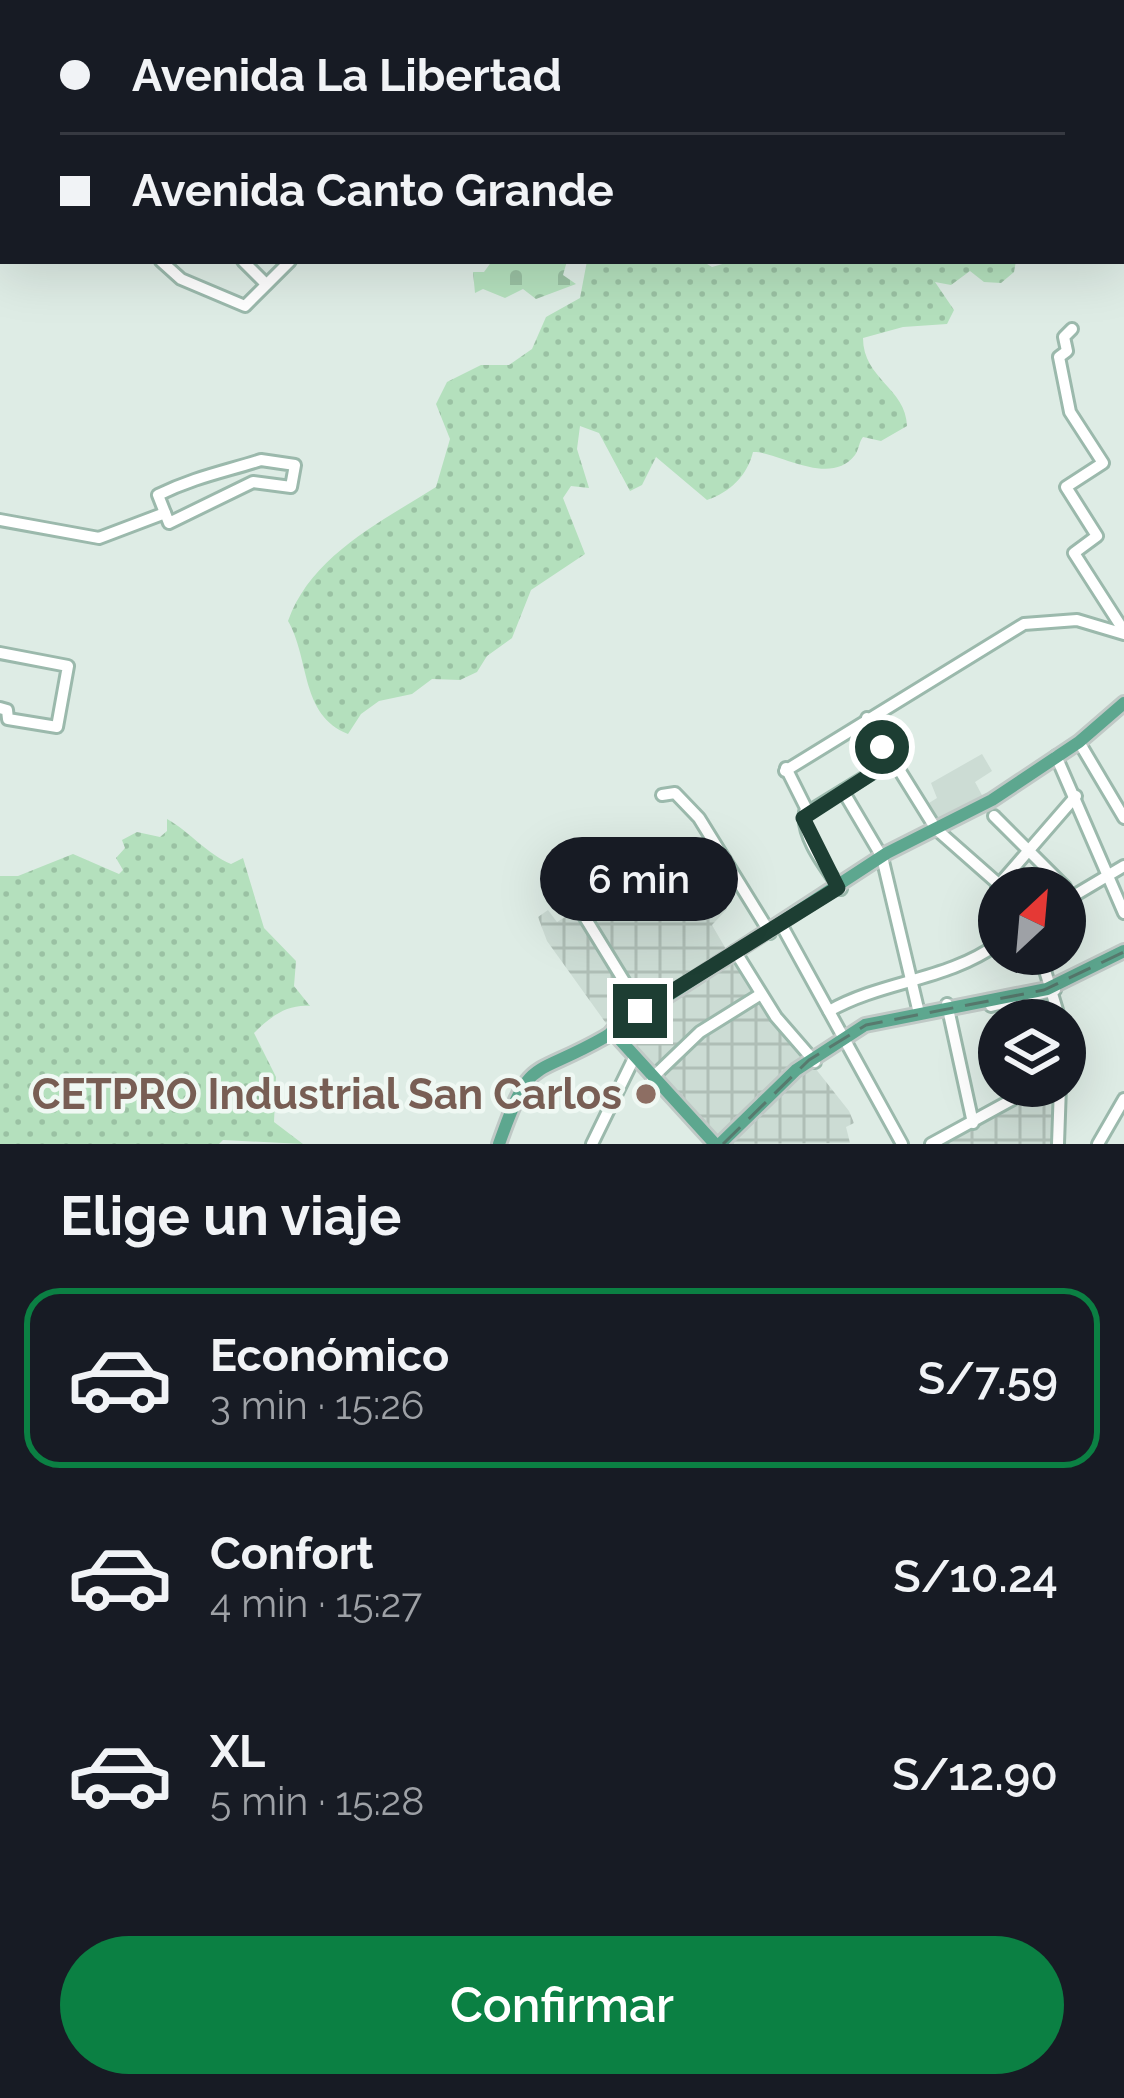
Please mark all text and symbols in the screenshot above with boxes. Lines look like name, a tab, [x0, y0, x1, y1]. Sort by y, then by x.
text: Avenida La Libertad	[132, 49, 562, 102]
text: Avenida Canto Grande	[132, 164, 614, 217]
route start	[855, 720, 909, 774]
callout: 6 min	[541, 837, 739, 921]
text: 6 min	[588, 856, 690, 902]
north arrow	[978, 867, 1086, 975]
map controls	[978, 867, 1086, 1107]
route end	[613, 984, 667, 1038]
button: layers	[978, 999, 1086, 1107]
place label: CETPRO Industrial San Carlos	[32, 1070, 622, 1119]
marker: CETPRO Industrial San Carlos	[633, 1081, 659, 1107]
text: Elige un viaje	[60, 1184, 401, 1248]
icon: car	[66, 1324, 174, 1432]
text: Económico	[210, 1329, 449, 1382]
text: S/7.59	[918, 1352, 1058, 1405]
text: 3 min · 15:26	[210, 1382, 424, 1428]
icon: car	[66, 1522, 174, 1630]
text: Confort	[210, 1527, 373, 1580]
text: S/10.24	[893, 1550, 1058, 1603]
text: 4 min · 15:27	[210, 1580, 422, 1626]
icon: car	[66, 1720, 174, 1828]
text: XL	[210, 1725, 265, 1778]
text: S/12.90	[892, 1748, 1058, 1801]
text: 5 min · 15:28	[210, 1778, 424, 1824]
button: Confirmar	[60, 1936, 1064, 2074]

